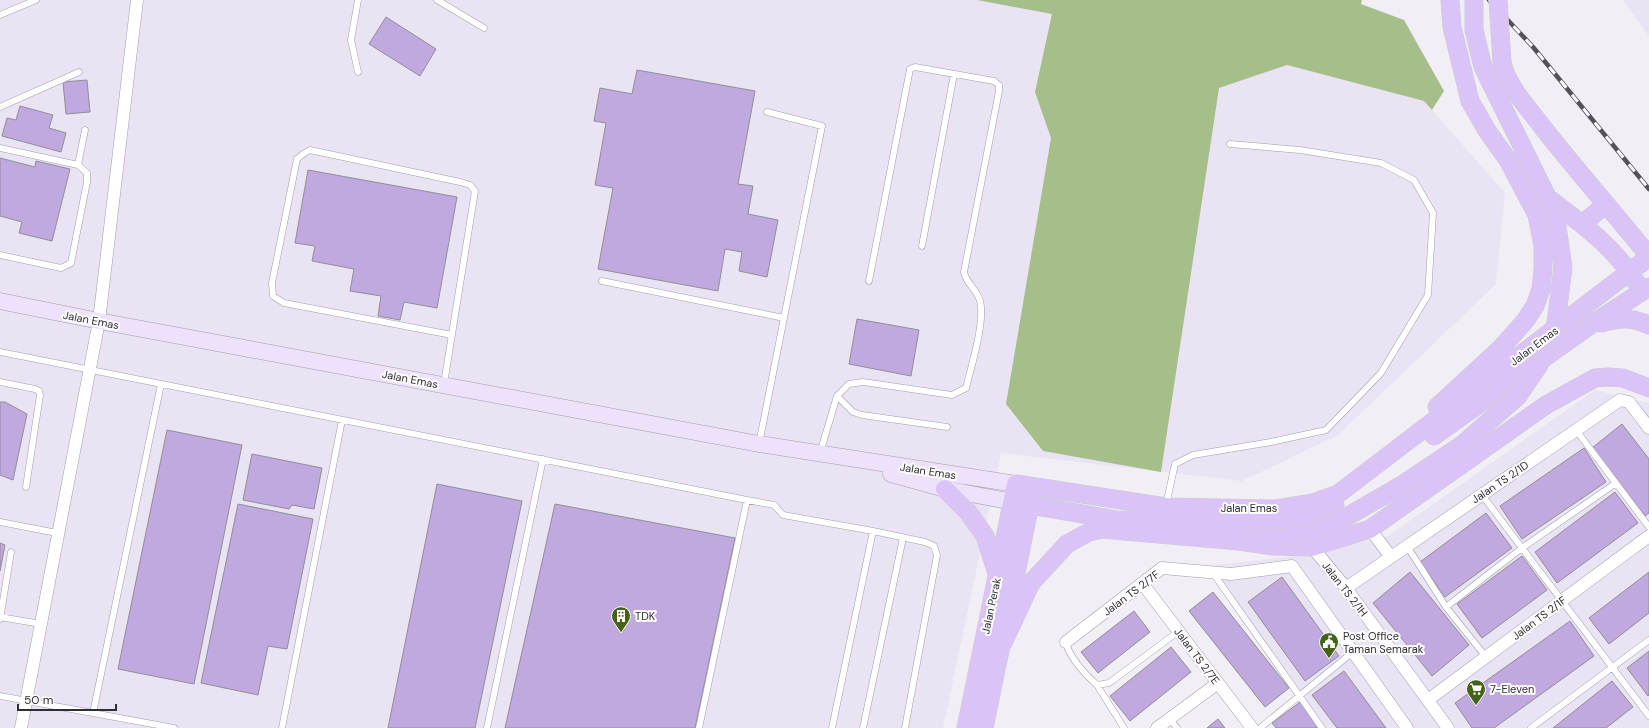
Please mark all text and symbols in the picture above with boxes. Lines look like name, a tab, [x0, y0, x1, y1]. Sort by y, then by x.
street label: Jalan Emas	[62, 308, 120, 332]
street label: Jalan Emas	[1507, 323, 1561, 369]
street label: Jalan Emas	[381, 367, 439, 391]
street label: Jalan TS 2/1D	[1469, 457, 1532, 506]
street label: Jalan Emas	[899, 460, 957, 482]
street label: Jalan Emas	[1221, 501, 1277, 515]
street label: Jalan TS 2/1H	[1319, 559, 1371, 619]
street label: Jalan TS 2/7F	[1100, 567, 1162, 619]
street label: Jalan Perak	[978, 576, 1004, 635]
street label: Jalan TS 2/1F	[1509, 593, 1569, 643]
building icon: TDK	[610, 605, 632, 633]
place label: TDK	[635, 609, 656, 623]
street label: Jalan TS 2/7E	[1171, 625, 1223, 687]
place label: Post Office Taman Semarak	[1343, 629, 1424, 656]
public building icon: Post Office Taman Semarak	[1318, 631, 1340, 659]
supermarket icon: 7-Eleven	[1465, 678, 1487, 706]
place label: 7-Eleven	[1490, 682, 1534, 696]
scale bar	[18, 686, 116, 712]
text: 50 m	[24, 692, 53, 708]

